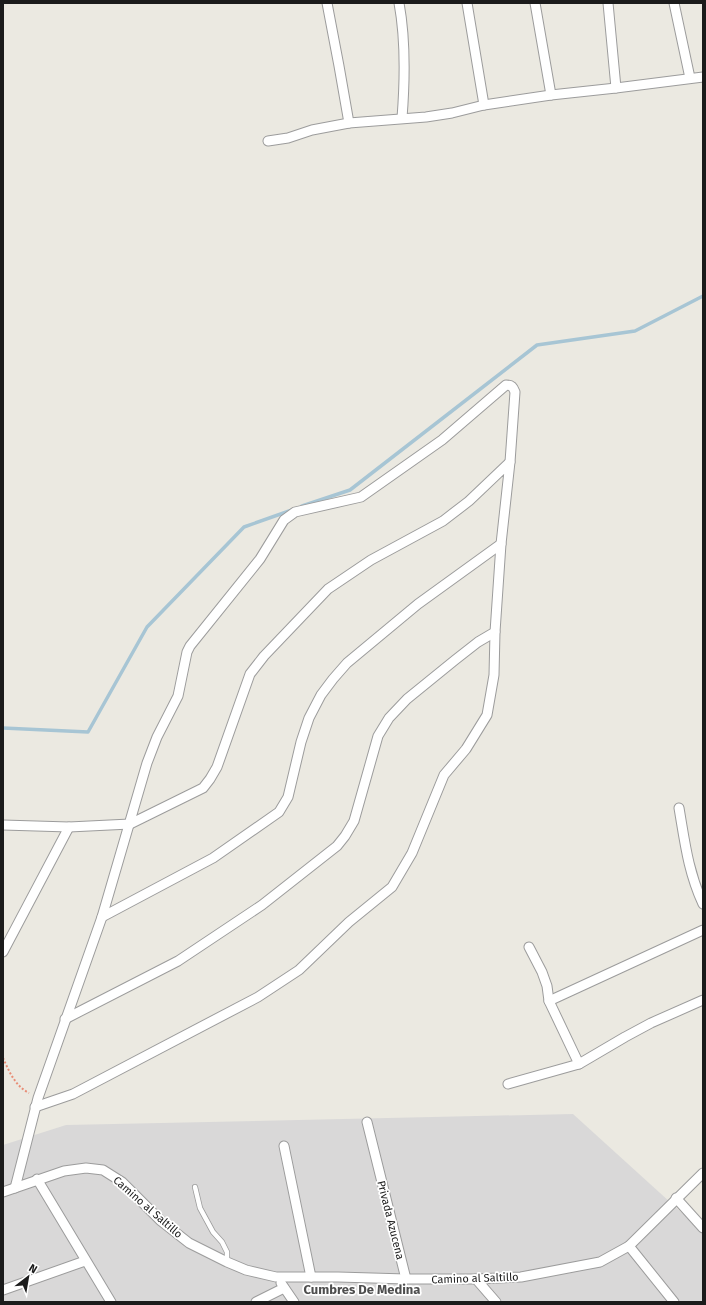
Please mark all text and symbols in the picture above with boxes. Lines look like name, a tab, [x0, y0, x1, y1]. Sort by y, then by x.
street label: Camino al Saltillo	[110, 1174, 185, 1241]
street label: Privada Azucena	[374, 1179, 407, 1261]
north arrow	[8, 1257, 48, 1297]
text: N	[26, 1261, 39, 1276]
street label: Camino al Saltillo	[431, 1270, 519, 1287]
district label: Cumbres De Medina	[303, 1282, 421, 1297]

